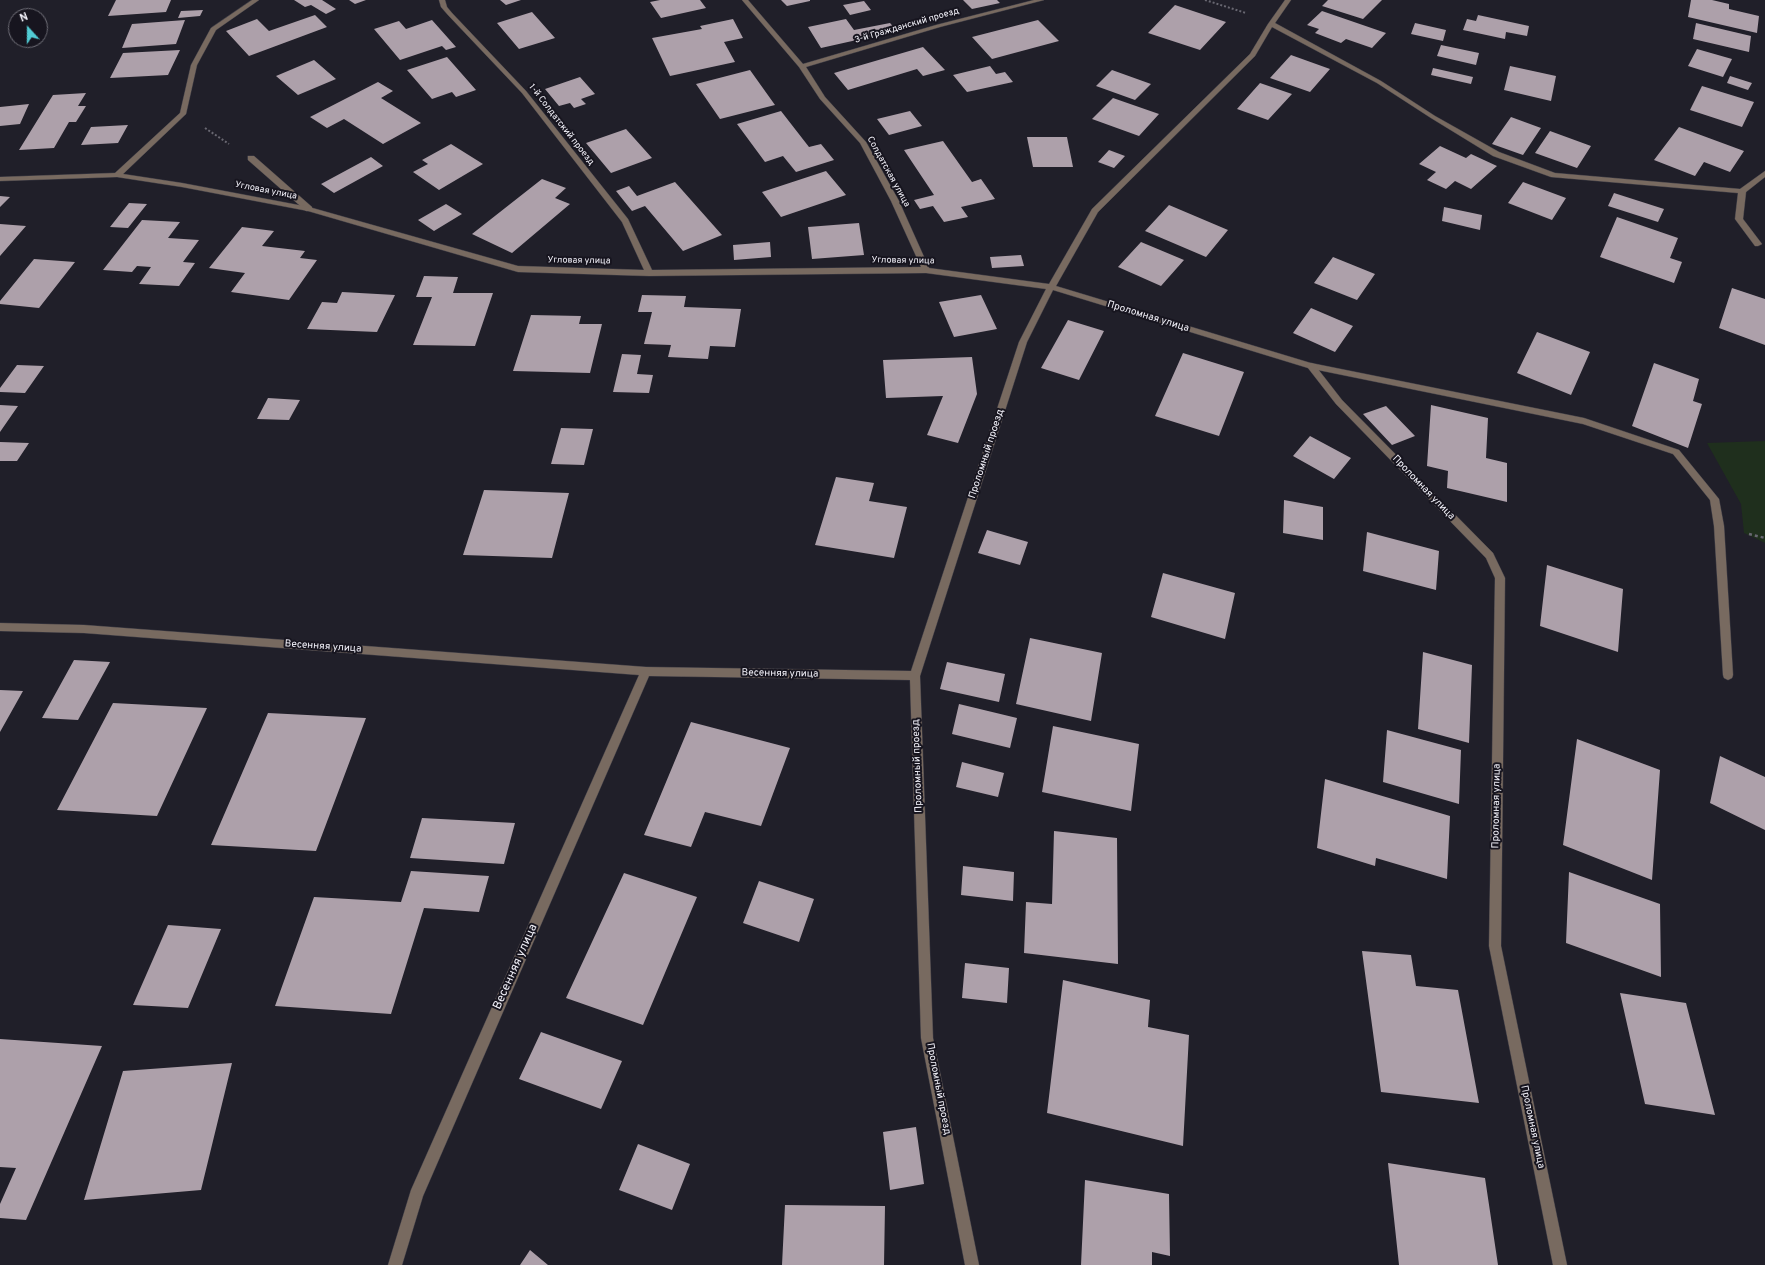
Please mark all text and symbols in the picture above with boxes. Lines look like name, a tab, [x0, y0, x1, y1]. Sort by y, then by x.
street label: 3-й Гражданский проезд	[853, 6, 961, 46]
north arrow	[8, 8, 48, 48]
text: N	[18, 10, 30, 26]
street label: 1-й Солдатский проезд	[526, 82, 596, 168]
street label: Солдатская улица	[864, 135, 912, 209]
street label: Угловая улица	[234, 180, 298, 202]
street label: Угловая улица	[548, 255, 610, 267]
street label: Угловая улица	[872, 255, 934, 267]
street label: Проломная улица	[1106, 299, 1190, 335]
street label: Проломный проезд	[967, 408, 1007, 500]
street label: Проломная улица	[1389, 453, 1457, 523]
street label: Весенняя улица	[284, 638, 362, 656]
street label: Весенняя улица	[742, 667, 818, 681]
street label: Проломный проезд	[910, 719, 926, 813]
street label: Проломная улица	[1490, 763, 1504, 849]
street label: Весенняя улица	[491, 922, 541, 1012]
street label: Проломный проезд	[923, 1042, 953, 1136]
street label: Проломная улица	[1517, 1084, 1547, 1170]

